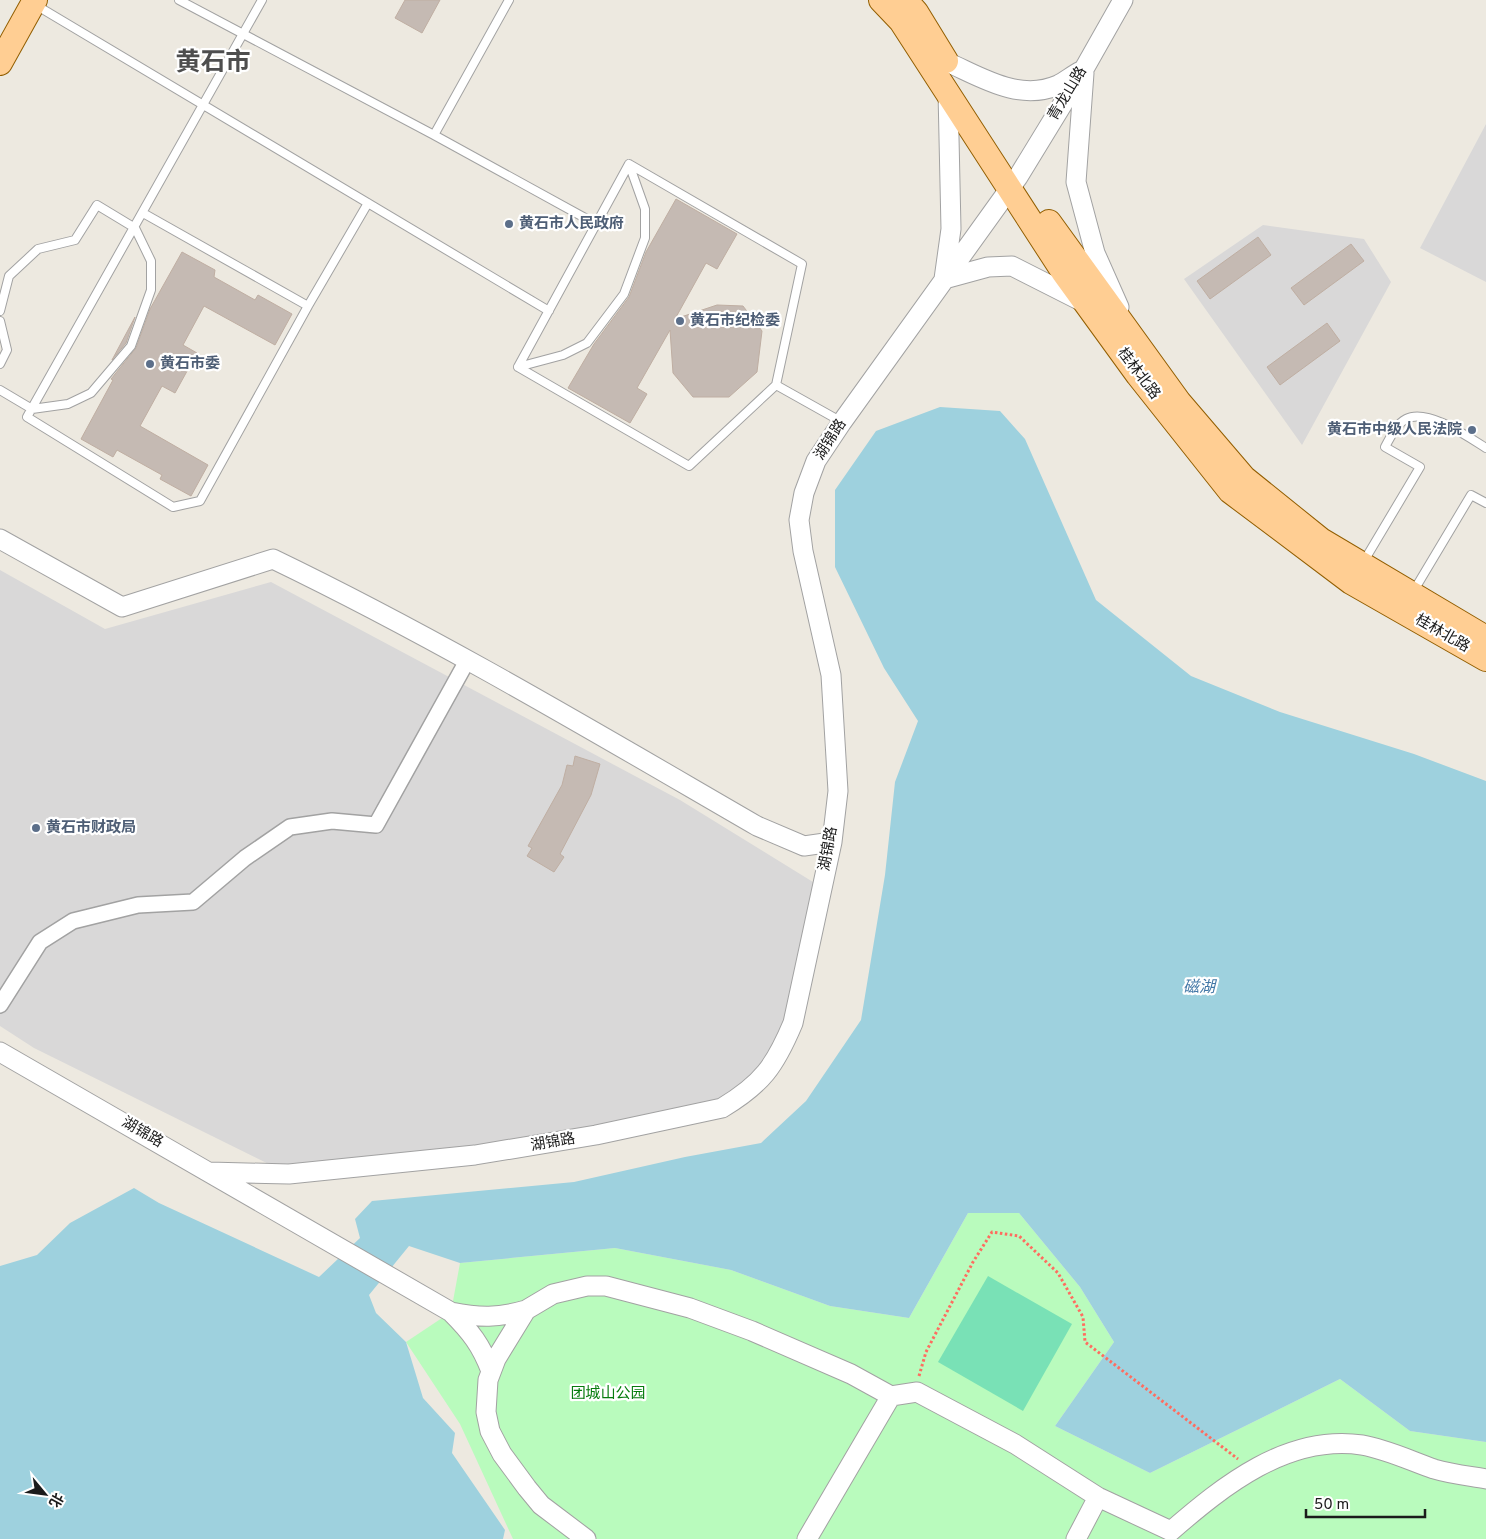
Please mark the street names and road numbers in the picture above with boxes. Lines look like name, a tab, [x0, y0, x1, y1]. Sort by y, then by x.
street label: 青龙山路	[1044, 63, 1092, 125]
street label: 桂林北路	[1112, 344, 1164, 404]
street label: 湖锦路	[811, 416, 851, 464]
street label: 桂林北路	[1411, 610, 1473, 657]
street label: 湖锦路	[816, 825, 842, 873]
street label: 湖锦路	[118, 1114, 166, 1152]
street label: 湖锦路	[529, 1130, 577, 1156]

